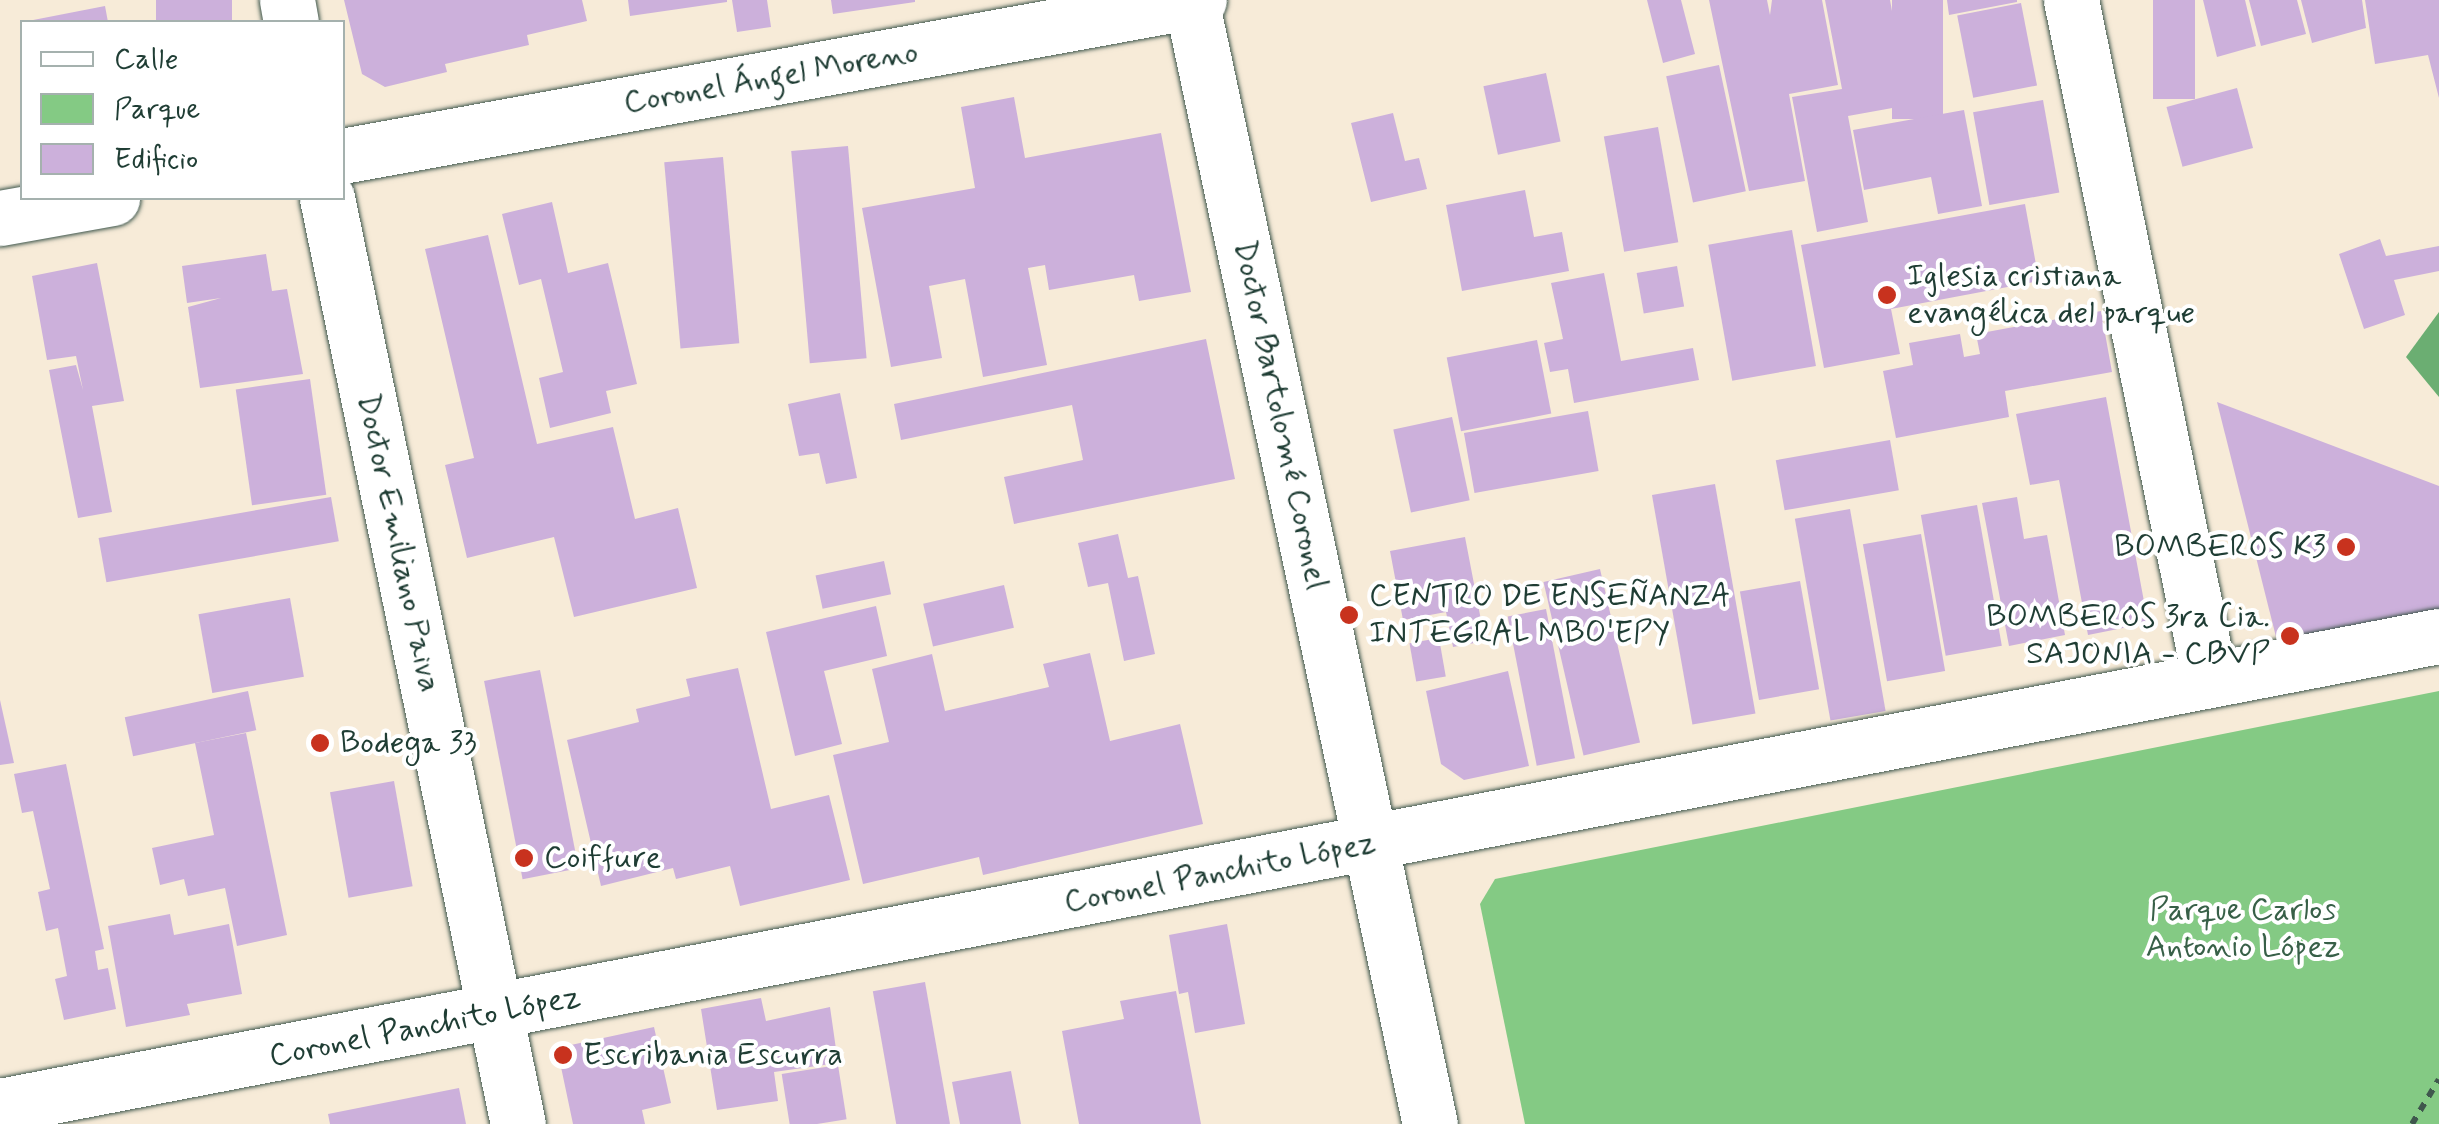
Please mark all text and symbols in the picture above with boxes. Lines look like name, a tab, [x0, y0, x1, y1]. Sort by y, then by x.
legend	[20, 20, 345, 200]
street label: Coronel Ángel Moreno	[620, 33, 922, 123]
text: Calle	[114, 40, 179, 79]
text: Parque	[114, 90, 200, 129]
text: Edificio	[114, 140, 198, 179]
street label: Doctor Bartolomé Coronel	[1225, 241, 1335, 589]
place label: Iglesia cristiana evangélica del parque	[1907, 258, 2191, 333]
marker: Iglesia cristiana evangélica del parque	[1876, 284, 1898, 306]
street label: Doctor Emiliano Paiva	[348, 394, 448, 692]
place label: BOMBEROS K3	[2110, 528, 2326, 566]
marker: BOMBEROS K3	[2335, 536, 2357, 558]
place label: CENTRO DE ENSEÑANZA INTEGRAL MBO'EPY	[1369, 578, 1732, 653]
place label: BOMBEROS 3ra Cia. SAJONIA - CBVP	[1986, 599, 2270, 674]
marker: CENTRO DE ENSEÑANZA INTEGRAL MBO'EPY	[1338, 604, 1360, 626]
marker: BOMBEROS 3ra Cia. SAJONIA - CBVP	[2279, 625, 2301, 647]
place label: Bodega 33	[340, 724, 477, 762]
marker: Bodega 33	[309, 732, 331, 754]
street label: Coronel Panchito López	[1059, 824, 1381, 922]
place label: Coiffure	[544, 839, 661, 877]
marker: Coiffure	[513, 847, 535, 869]
park label: Parque Carlos Antonio López	[2146, 892, 2340, 967]
street label: Coronel Panchito López	[264, 978, 586, 1076]
place label: Escribania Escurra	[583, 1036, 843, 1074]
marker: Escribania Escurra	[552, 1044, 574, 1066]

